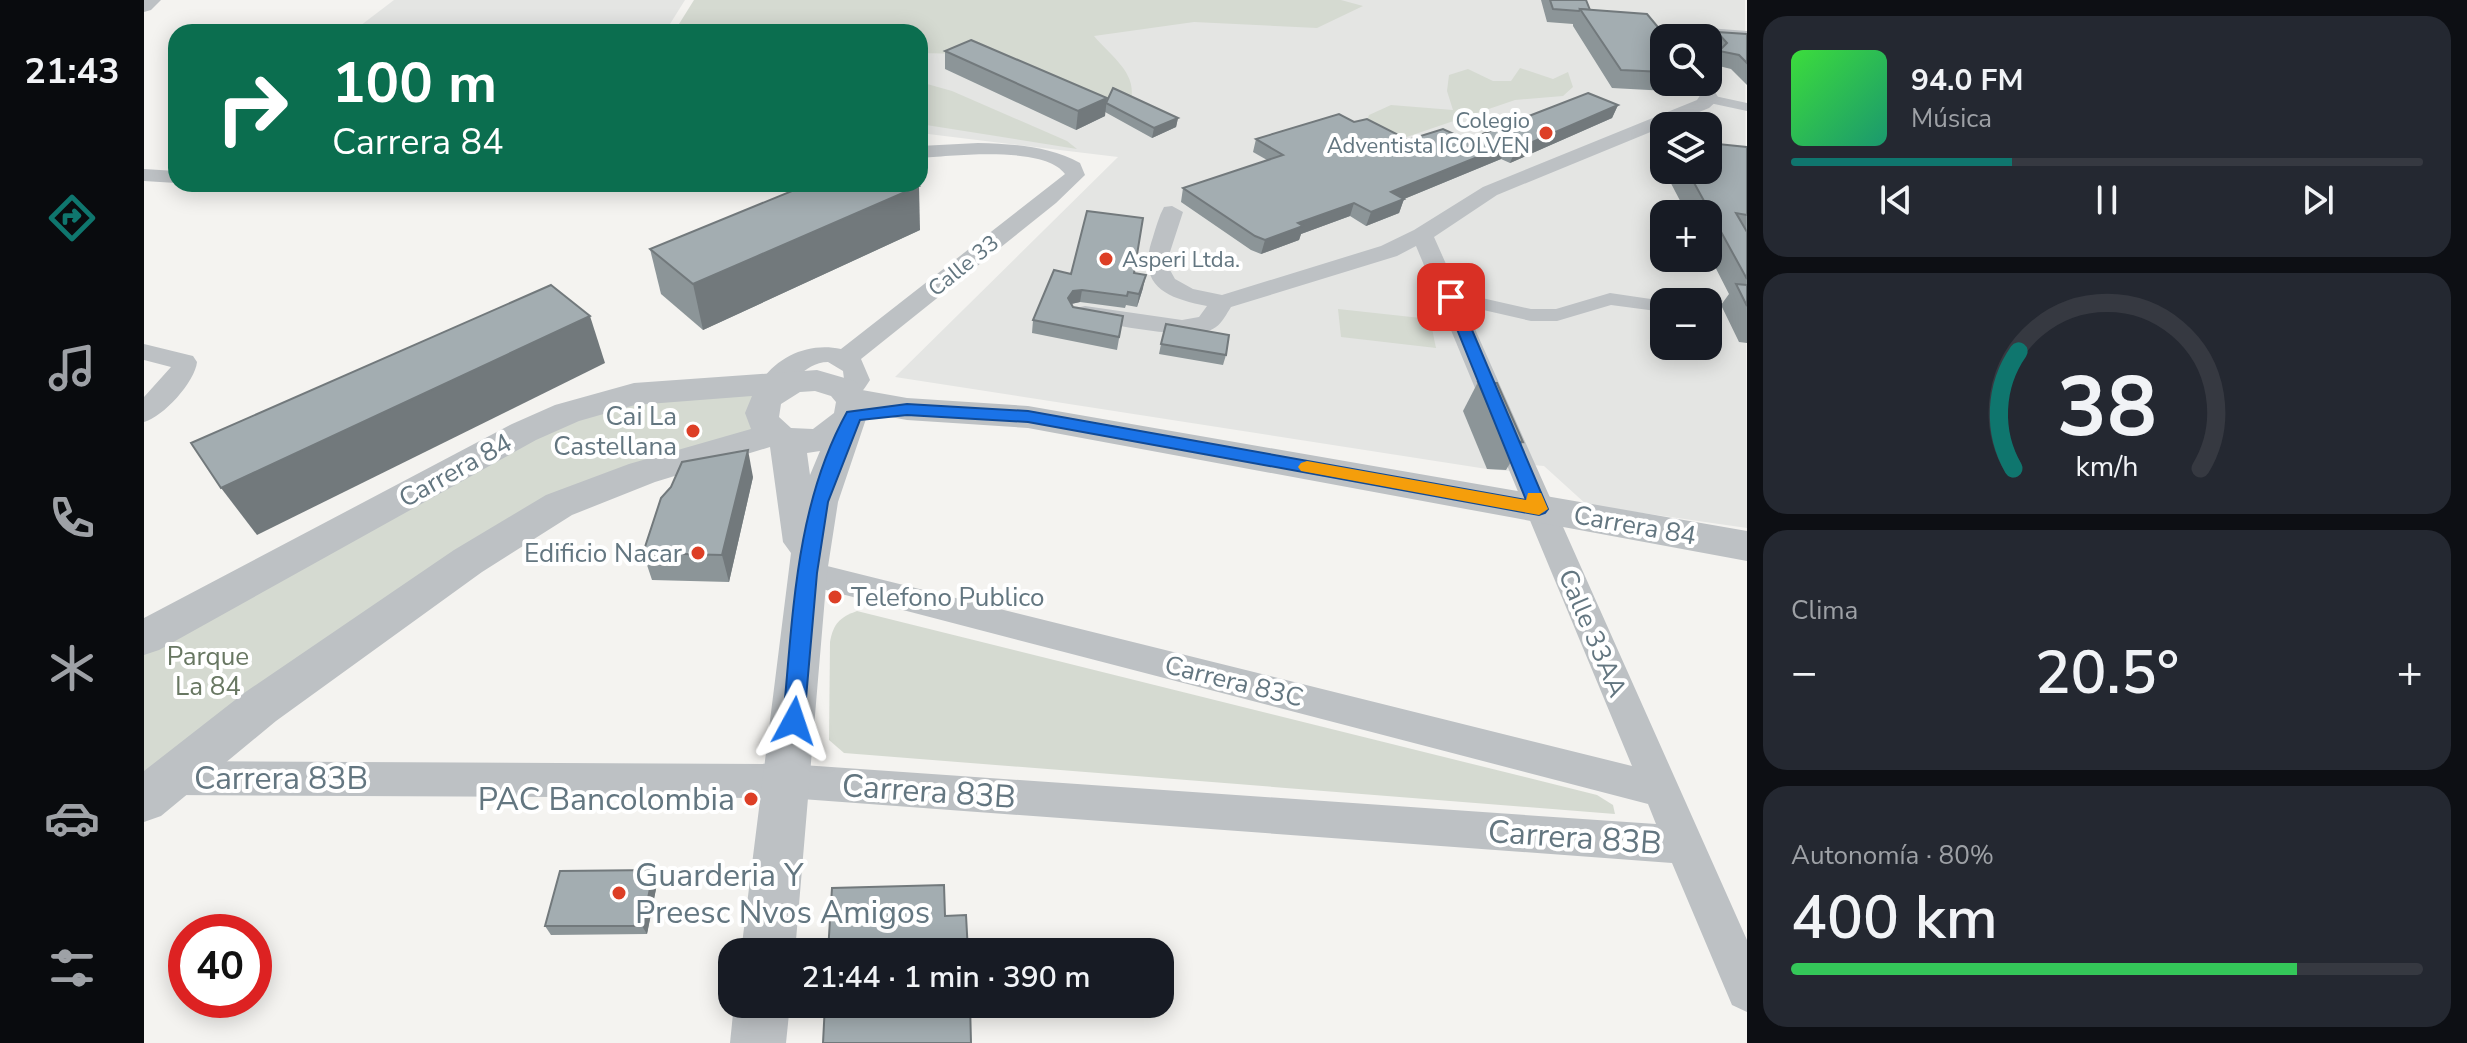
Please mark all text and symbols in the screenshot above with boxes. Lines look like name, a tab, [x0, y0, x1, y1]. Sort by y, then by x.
map controls	[1650, 24, 1722, 360]
button: search	[1650, 24, 1722, 96]
text: 100 m	[332, 45, 497, 122]
text: 21:43	[24, 47, 120, 96]
icon: right	[200, 56, 304, 160]
text: 94.0 FM	[1911, 60, 2023, 101]
text: Música	[1911, 101, 1992, 136]
place label: Colegio Adventista ICOLVEN	[1327, 106, 1530, 161]
button: layers	[1650, 112, 1722, 184]
text: Carrera 84	[332, 118, 504, 167]
marker: Colegio Adventista ICOLVEN	[1537, 124, 1555, 142]
icon: previous	[1874, 178, 1918, 222]
icon: pause	[2085, 178, 2129, 222]
icon: next	[2296, 178, 2340, 222]
icon: directions	[44, 190, 100, 246]
button: +	[1650, 200, 1722, 272]
street label: Calle 33	[922, 228, 1005, 303]
place label: Asperi Ltda.	[1122, 245, 1240, 275]
marker: Asperi Ltda.	[1097, 250, 1115, 268]
pin	[1417, 263, 1485, 331]
icon: arrive	[1429, 275, 1473, 319]
button: −	[1650, 288, 1722, 360]
icon: music	[44, 340, 100, 396]
text: 38	[2057, 351, 2157, 464]
place label: Cai La Castellana	[553, 399, 677, 464]
marker: Cai La Castellana	[684, 422, 702, 440]
street label: Carrera 84	[393, 425, 518, 516]
text: km/h	[2076, 447, 2138, 486]
icon: phone	[44, 490, 100, 546]
street label: Carrera 84	[1571, 497, 1699, 553]
place label: Edificio Nacar	[524, 536, 683, 571]
marker: Edificio Nacar	[689, 544, 707, 562]
street label: Calle 33AA	[1550, 564, 1635, 703]
place label: Telefono Publico	[851, 580, 1045, 615]
marker: Telefono Publico	[826, 588, 844, 606]
text: Clima	[1791, 593, 1858, 628]
text: 20.5°	[2035, 632, 2179, 714]
park label: Parque La 84	[167, 639, 249, 704]
icon: climate	[44, 640, 100, 696]
text: −	[1791, 643, 1817, 703]
text: +	[2397, 643, 2423, 703]
street label: Carrera 83C	[1161, 647, 1307, 716]
position arrow	[752, 679, 836, 763]
street label: Carrera 83B	[194, 757, 368, 800]
street label: Carrera 83B	[841, 764, 1017, 819]
place label: PAC Bancolombia	[478, 778, 735, 821]
icon: car	[44, 790, 100, 846]
marker: PAC Bancolombia	[742, 790, 760, 808]
street label: Carrera 83B	[1487, 810, 1663, 865]
text: Autonomía · 80%	[1791, 838, 1994, 873]
place label: Guarderia Y Preesc Nvos Amigos	[635, 854, 930, 934]
text: 400 km	[1791, 877, 1998, 959]
marker: Guarderia Y Preesc Nvos Amigos	[610, 884, 628, 902]
speed limit sign: 40	[168, 914, 272, 1018]
icon: filters	[44, 940, 100, 996]
text: 21:44 · 1 min · 390 m	[801, 957, 1091, 998]

